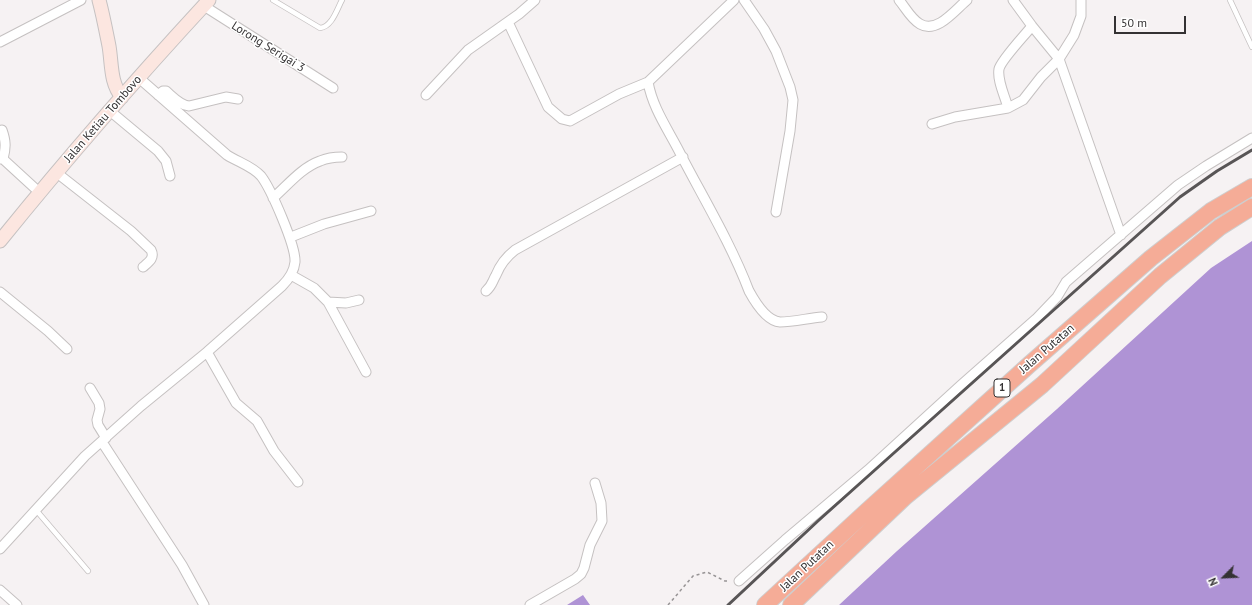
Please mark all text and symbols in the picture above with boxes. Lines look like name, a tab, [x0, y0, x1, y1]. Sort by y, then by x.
scale bar	[1116, 8, 1188, 34]
text: 50 m	[1121, 15, 1147, 30]
street label: Lorong Serigai 3	[229, 19, 307, 75]
street label: Jalan Ketiau Tombovo	[61, 73, 145, 165]
street label: Jalan Putatan	[1017, 321, 1077, 377]
road number: 1	[994, 379, 1010, 397]
street label: Jalan Putatan	[777, 538, 837, 594]
north arrow	[1204, 557, 1244, 597]
text: N	[1205, 576, 1221, 588]

